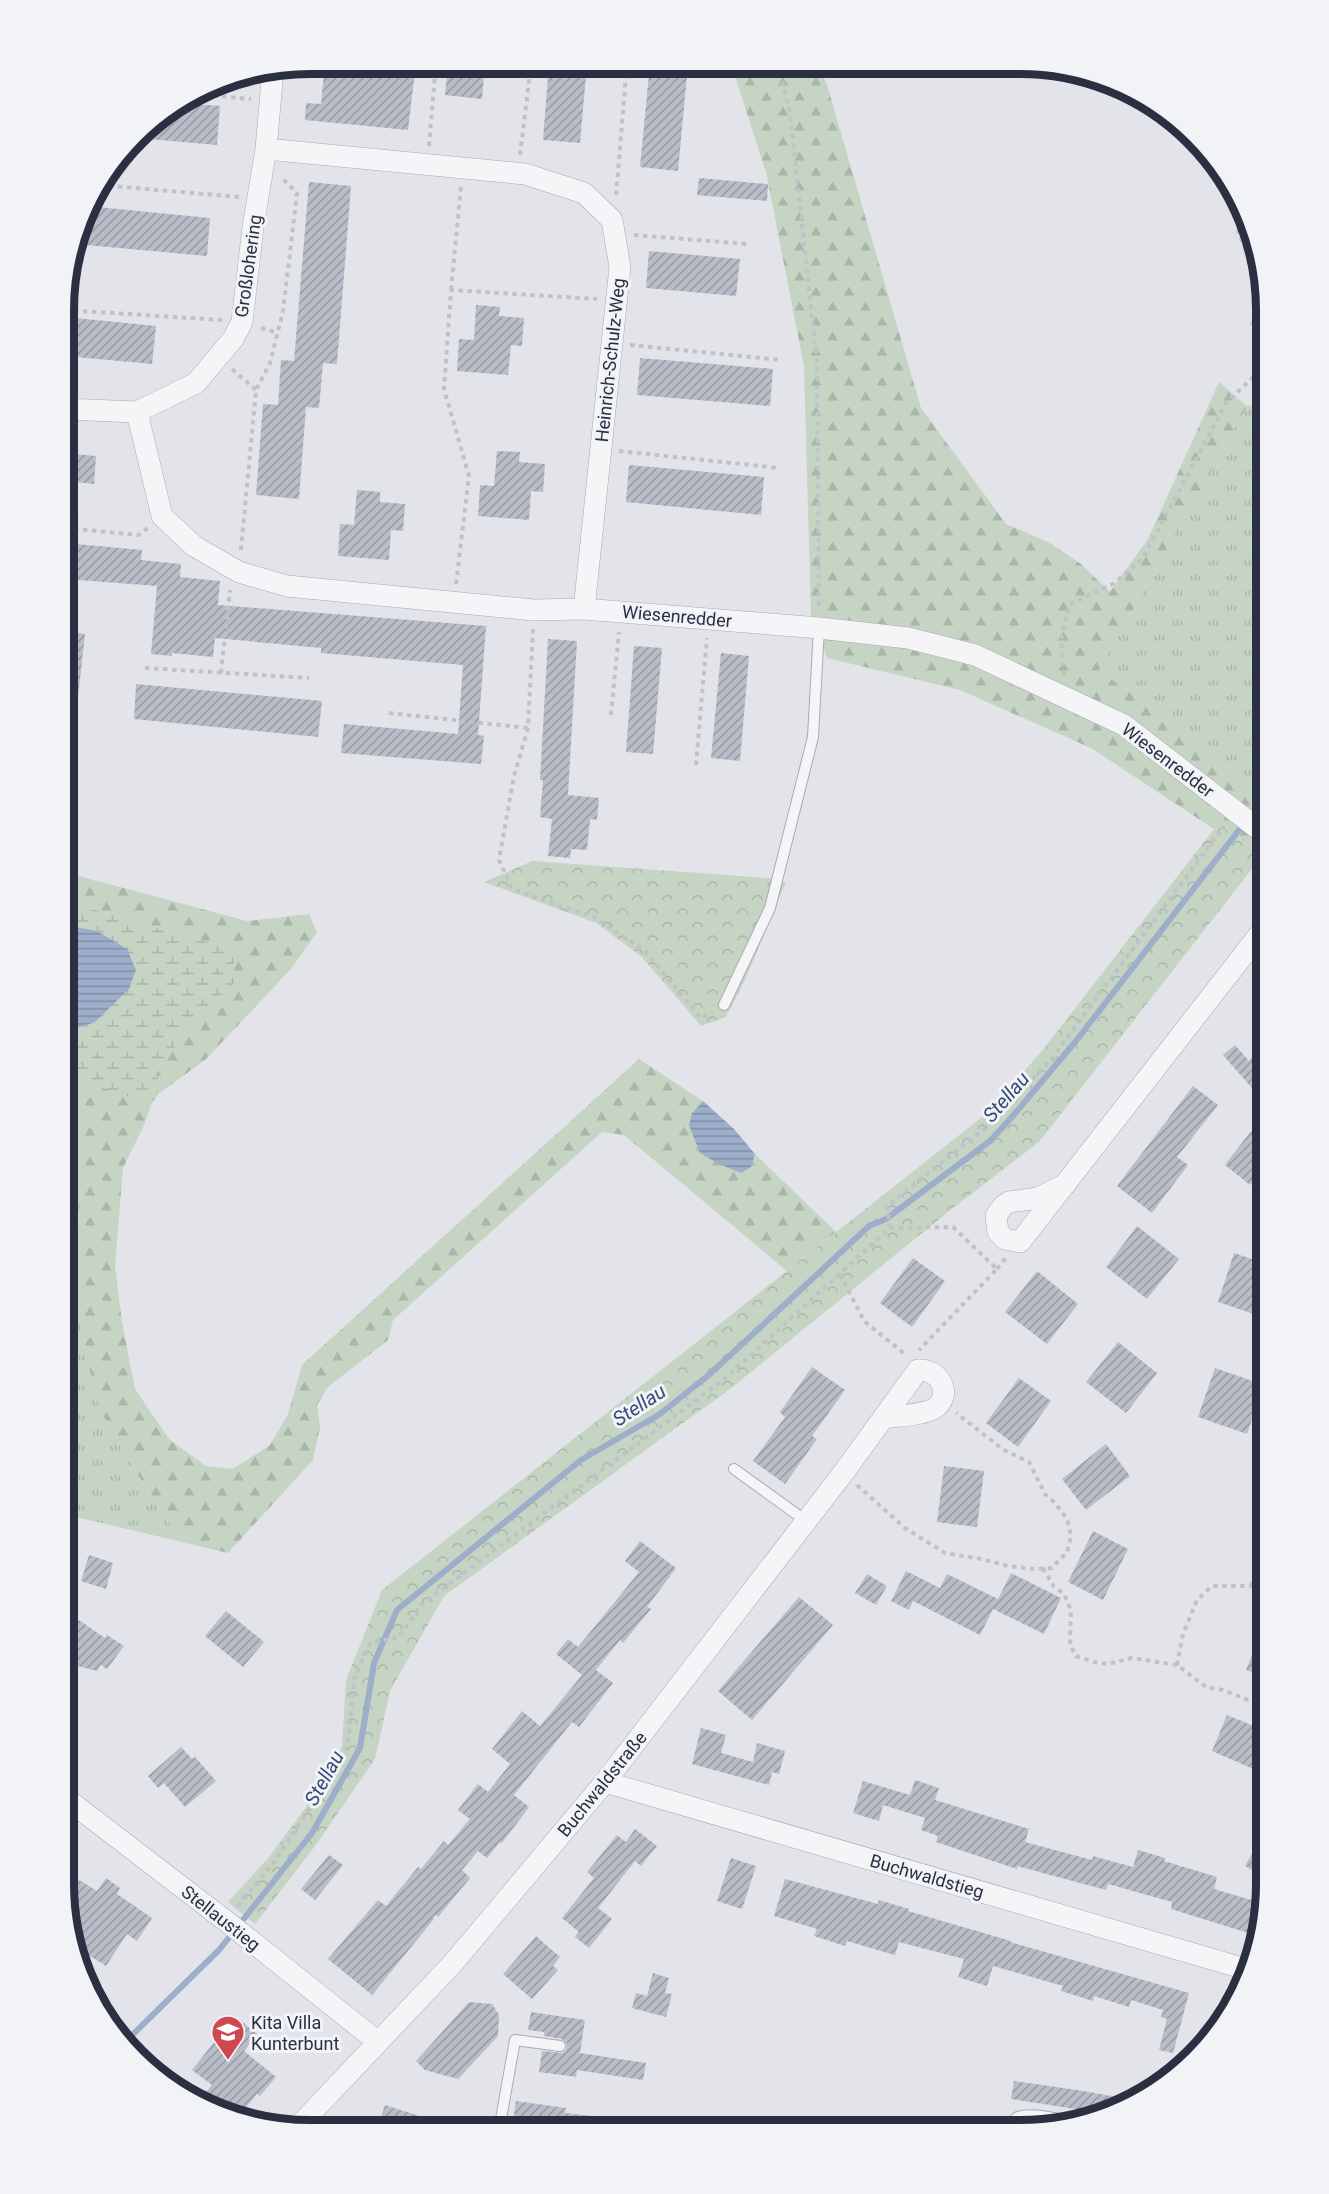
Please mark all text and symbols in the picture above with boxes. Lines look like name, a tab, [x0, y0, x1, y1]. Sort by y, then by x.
street label: Großlohering	[230, 213, 266, 319]
street label: Heinrich-Schulz-Weg	[591, 277, 629, 443]
street label: Wiesenredder	[621, 601, 733, 631]
street label: Wiesenredder	[1118, 718, 1218, 802]
water label: Stellau	[978, 1067, 1035, 1127]
water label: Stellau	[608, 1379, 670, 1431]
street label: Buchwaldstraße	[553, 1727, 651, 1841]
water label: Stellau	[299, 1746, 349, 1810]
street label: Buchwaldstieg	[868, 1850, 986, 1902]
street label: Stellaustieg	[178, 1881, 264, 1955]
place label: Kita Villa Kunterbunt	[251, 2012, 339, 2054]
school or university icon: Kita Villa Kunterbunt	[210, 2014, 246, 2061]

